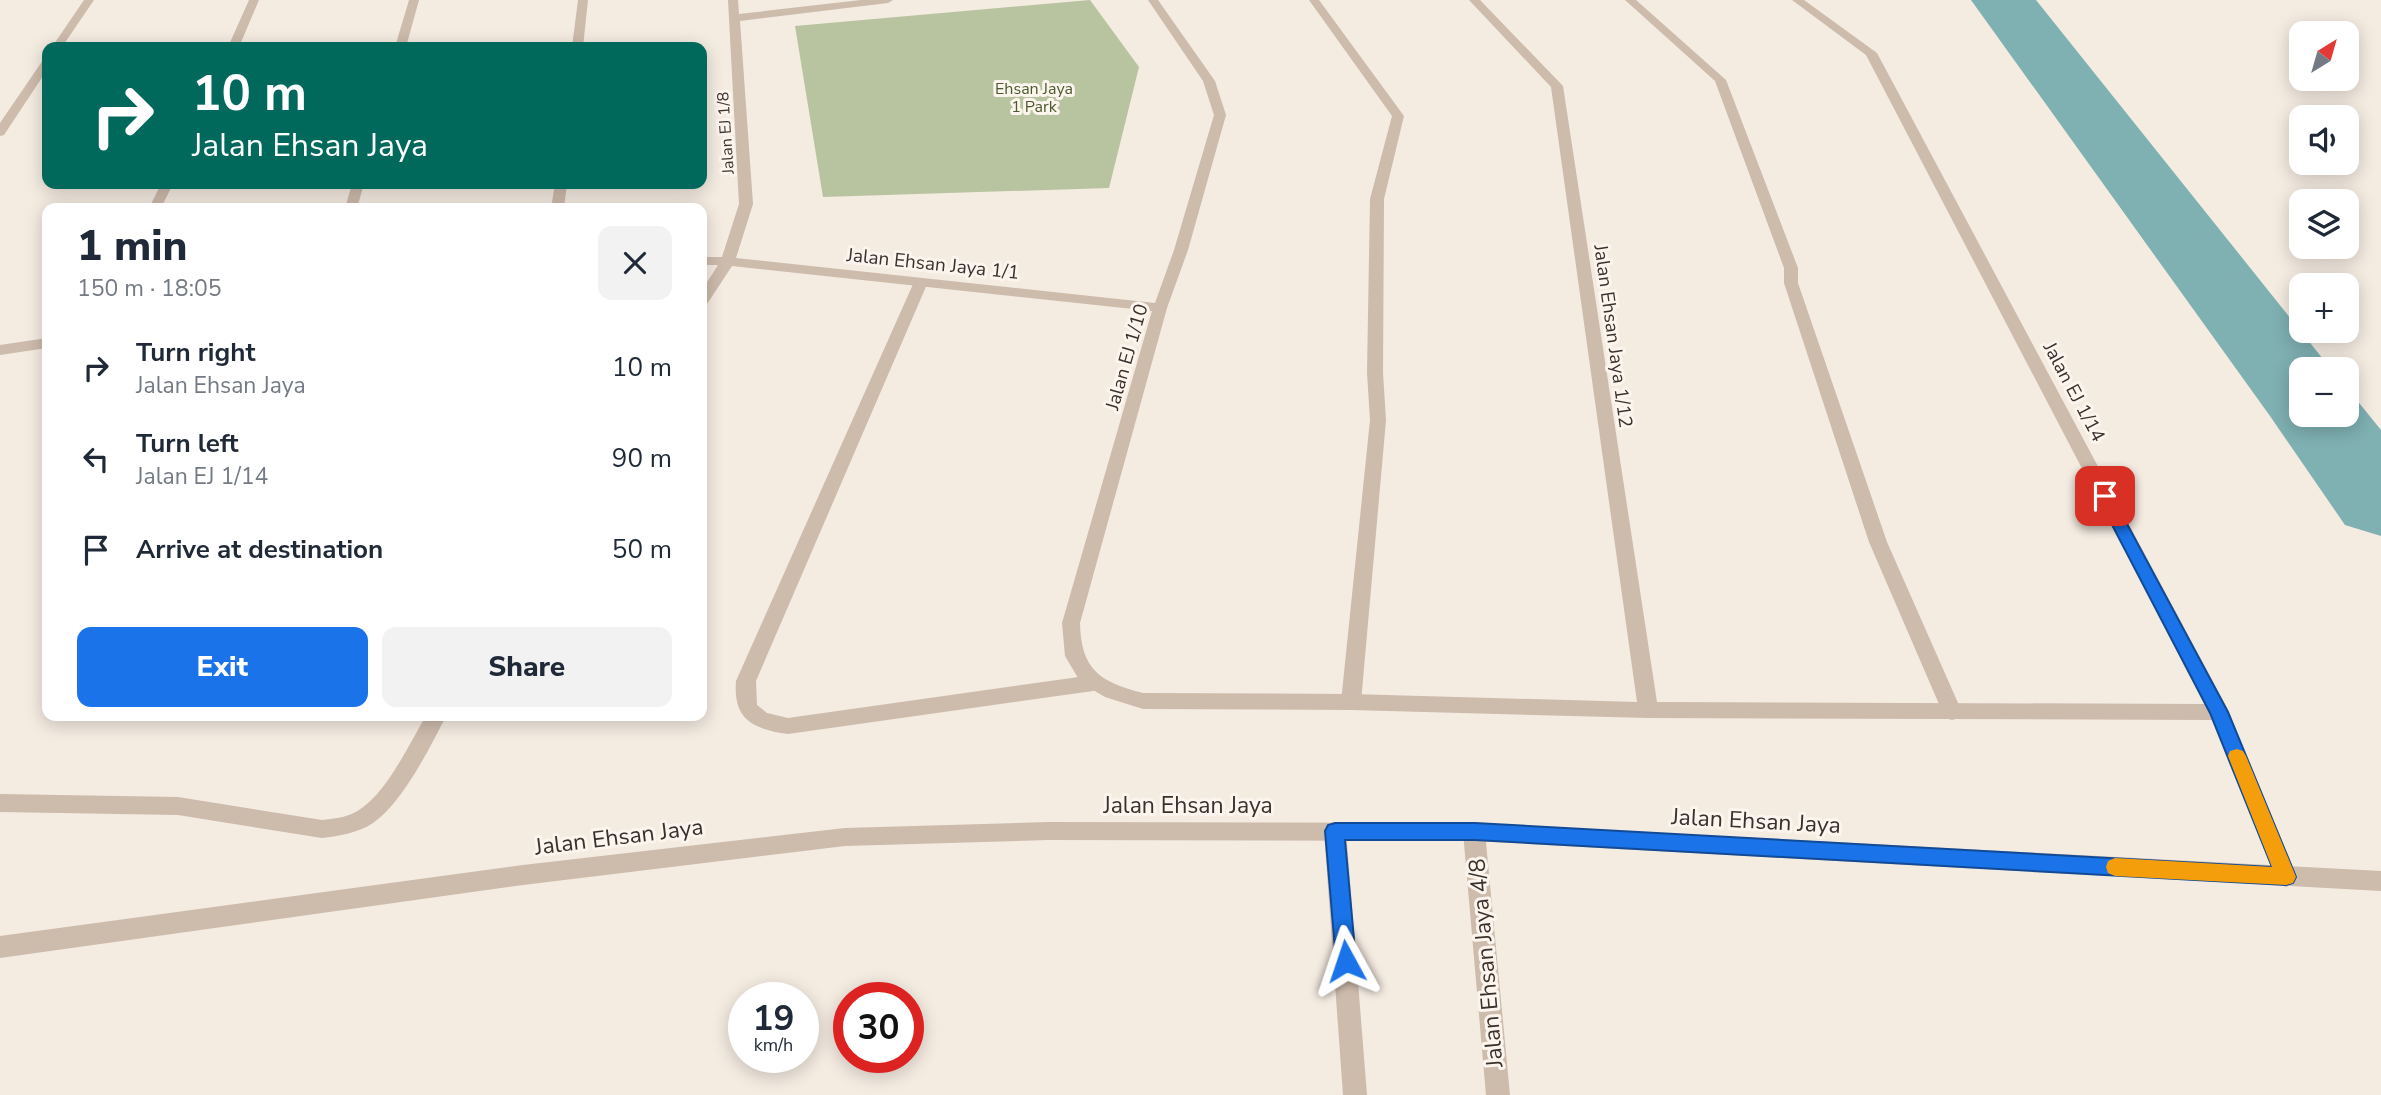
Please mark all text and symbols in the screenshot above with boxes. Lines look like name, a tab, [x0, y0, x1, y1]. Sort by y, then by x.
north arrow	[2289, 21, 2359, 91]
map controls	[2289, 21, 2359, 427]
text: 10 m	[192, 60, 307, 127]
icon: right	[77, 70, 168, 161]
park label: Ehsan Jaya 1 Park	[995, 78, 1073, 118]
street label: Jalan EJ 1/8	[712, 91, 740, 176]
button: sound	[2289, 105, 2359, 175]
text: Jalan Ehsan Jaya	[192, 124, 428, 167]
button: layers	[2289, 189, 2359, 259]
text: 1 min	[77, 218, 187, 275]
button: close	[598, 226, 672, 300]
street label: Jalan Ehsan Jaya 1/1	[845, 242, 1020, 286]
street label: Jalan Ehsan Jaya 1/12	[1587, 242, 1639, 429]
text: 150 m · 18:05	[77, 273, 222, 304]
button: +	[2289, 273, 2359, 343]
street label: Jalan EJ 1/10	[1099, 301, 1155, 414]
text: Turn right	[136, 335, 255, 370]
street label: Jalan EJ 1/14	[2036, 337, 2111, 446]
icon: right	[77, 349, 115, 387]
text: 10 m	[612, 350, 672, 385]
button: −	[2289, 357, 2359, 427]
text: Jalan Ehsan Jaya	[136, 370, 306, 401]
text: Turn left	[136, 426, 239, 461]
icon: left	[77, 440, 115, 478]
text: 90 m	[612, 441, 672, 476]
text: Jalan EJ 1/14	[136, 461, 268, 492]
pin	[2075, 466, 2135, 526]
icon: arrive	[2086, 477, 2124, 515]
icon: arrive	[77, 531, 115, 569]
text: Arrive at destination	[136, 532, 383, 567]
text: 50 m	[612, 532, 672, 567]
button: Exit	[77, 627, 368, 707]
button: Share	[382, 627, 672, 707]
street label: Jalan Ehsan Jaya	[1102, 790, 1273, 821]
street label: Jalan Ehsan Jaya	[1669, 801, 1842, 841]
street label: Jalan Ehsan Jaya	[532, 811, 705, 863]
street label: Jalan Ehsan Jaya 4/8	[1461, 857, 1511, 1070]
position arrow	[1309, 924, 1383, 998]
speed limit sign: 30	[833, 982, 924, 1073]
text: 19	[752, 995, 795, 1042]
text: km/h	[754, 1033, 793, 1057]

